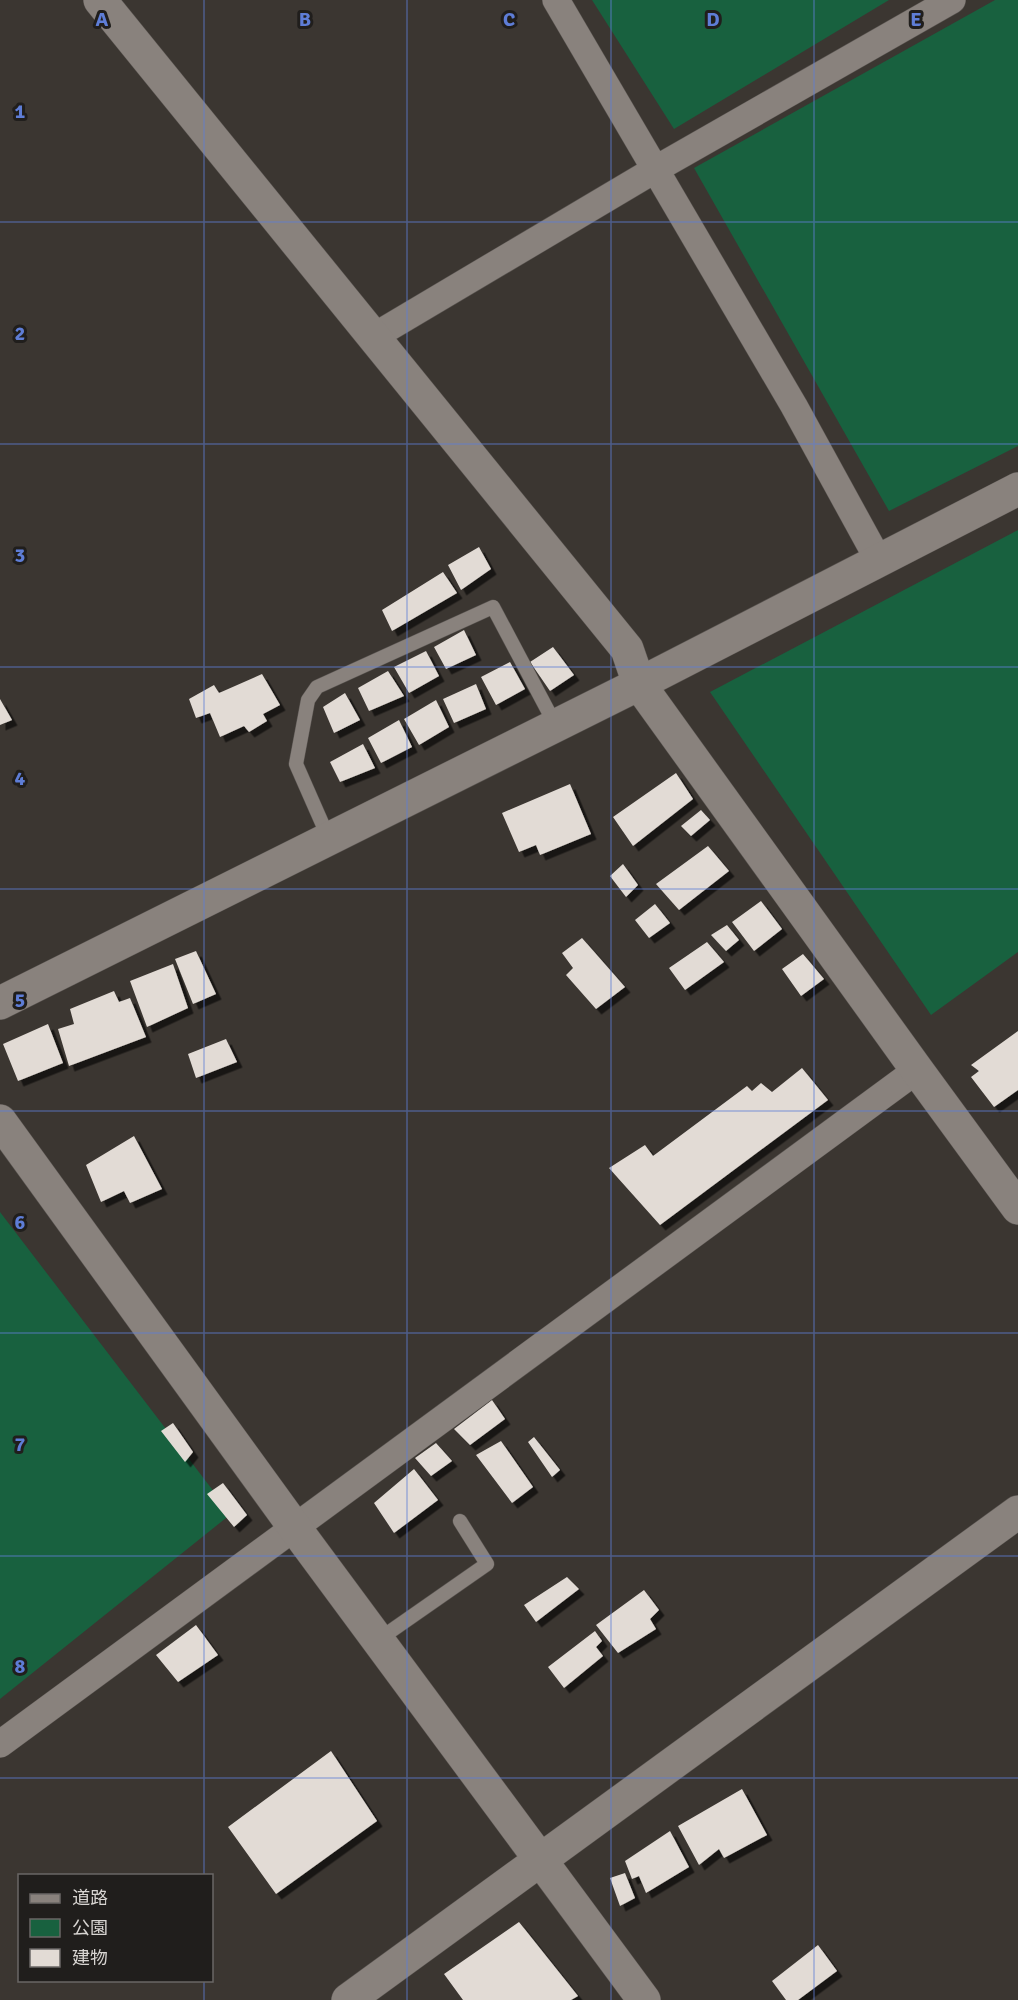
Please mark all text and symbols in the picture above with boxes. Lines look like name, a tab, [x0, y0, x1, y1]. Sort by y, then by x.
text: A	[96, 7, 109, 32]
text: B	[299, 7, 311, 32]
text: C	[503, 7, 515, 32]
text: D	[706, 7, 720, 32]
text: E	[910, 7, 922, 32]
text: 1	[15, 99, 26, 124]
text: 2	[15, 321, 25, 346]
text: 3	[15, 543, 25, 568]
text: 4	[15, 766, 26, 791]
text: 5	[15, 988, 25, 1013]
text: 6	[15, 1210, 26, 1235]
text: 7	[15, 1432, 26, 1457]
text: 8	[15, 1654, 26, 1679]
legend	[18, 1874, 213, 1982]
text: 道路	[72, 1887, 108, 1909]
text: 公園	[72, 1917, 108, 1939]
text: 建物	[72, 1947, 108, 1969]

